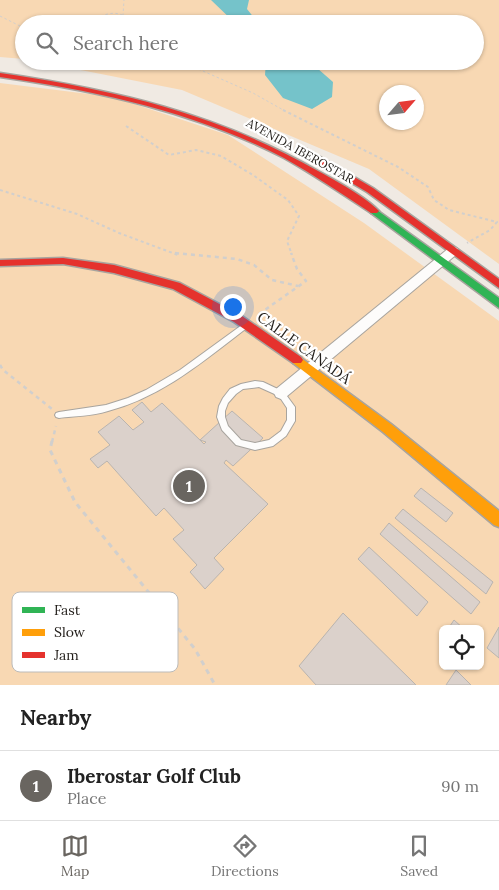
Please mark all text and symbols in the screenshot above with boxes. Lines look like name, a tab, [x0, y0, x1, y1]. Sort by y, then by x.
search box	[15, 15, 484, 70]
icon: search	[33, 29, 61, 57]
text: Search here	[73, 31, 179, 55]
north arrow	[379, 85, 424, 130]
street label: AVENIDA IBEROSTAR	[243, 114, 357, 186]
your location	[220, 294, 246, 320]
street label: CALLE CANADÁ	[254, 307, 355, 388]
pin: 1	[173, 467, 205, 505]
legend	[12, 592, 178, 672]
text: Fast	[54, 601, 81, 619]
text: Slow	[54, 623, 86, 641]
map controls	[439, 625, 484, 670]
button: locate	[439, 625, 484, 670]
text: Jam	[53, 646, 79, 664]
text: Nearby	[20, 704, 91, 731]
text: Iberostar Golf Club	[67, 764, 241, 788]
text: 1	[33, 776, 39, 796]
text: 90 m	[441, 776, 479, 796]
text: Place	[67, 788, 106, 808]
tab: Map	[61, 832, 89, 880]
tab: Directions	[211, 832, 279, 880]
tab: Saved	[400, 832, 438, 880]

